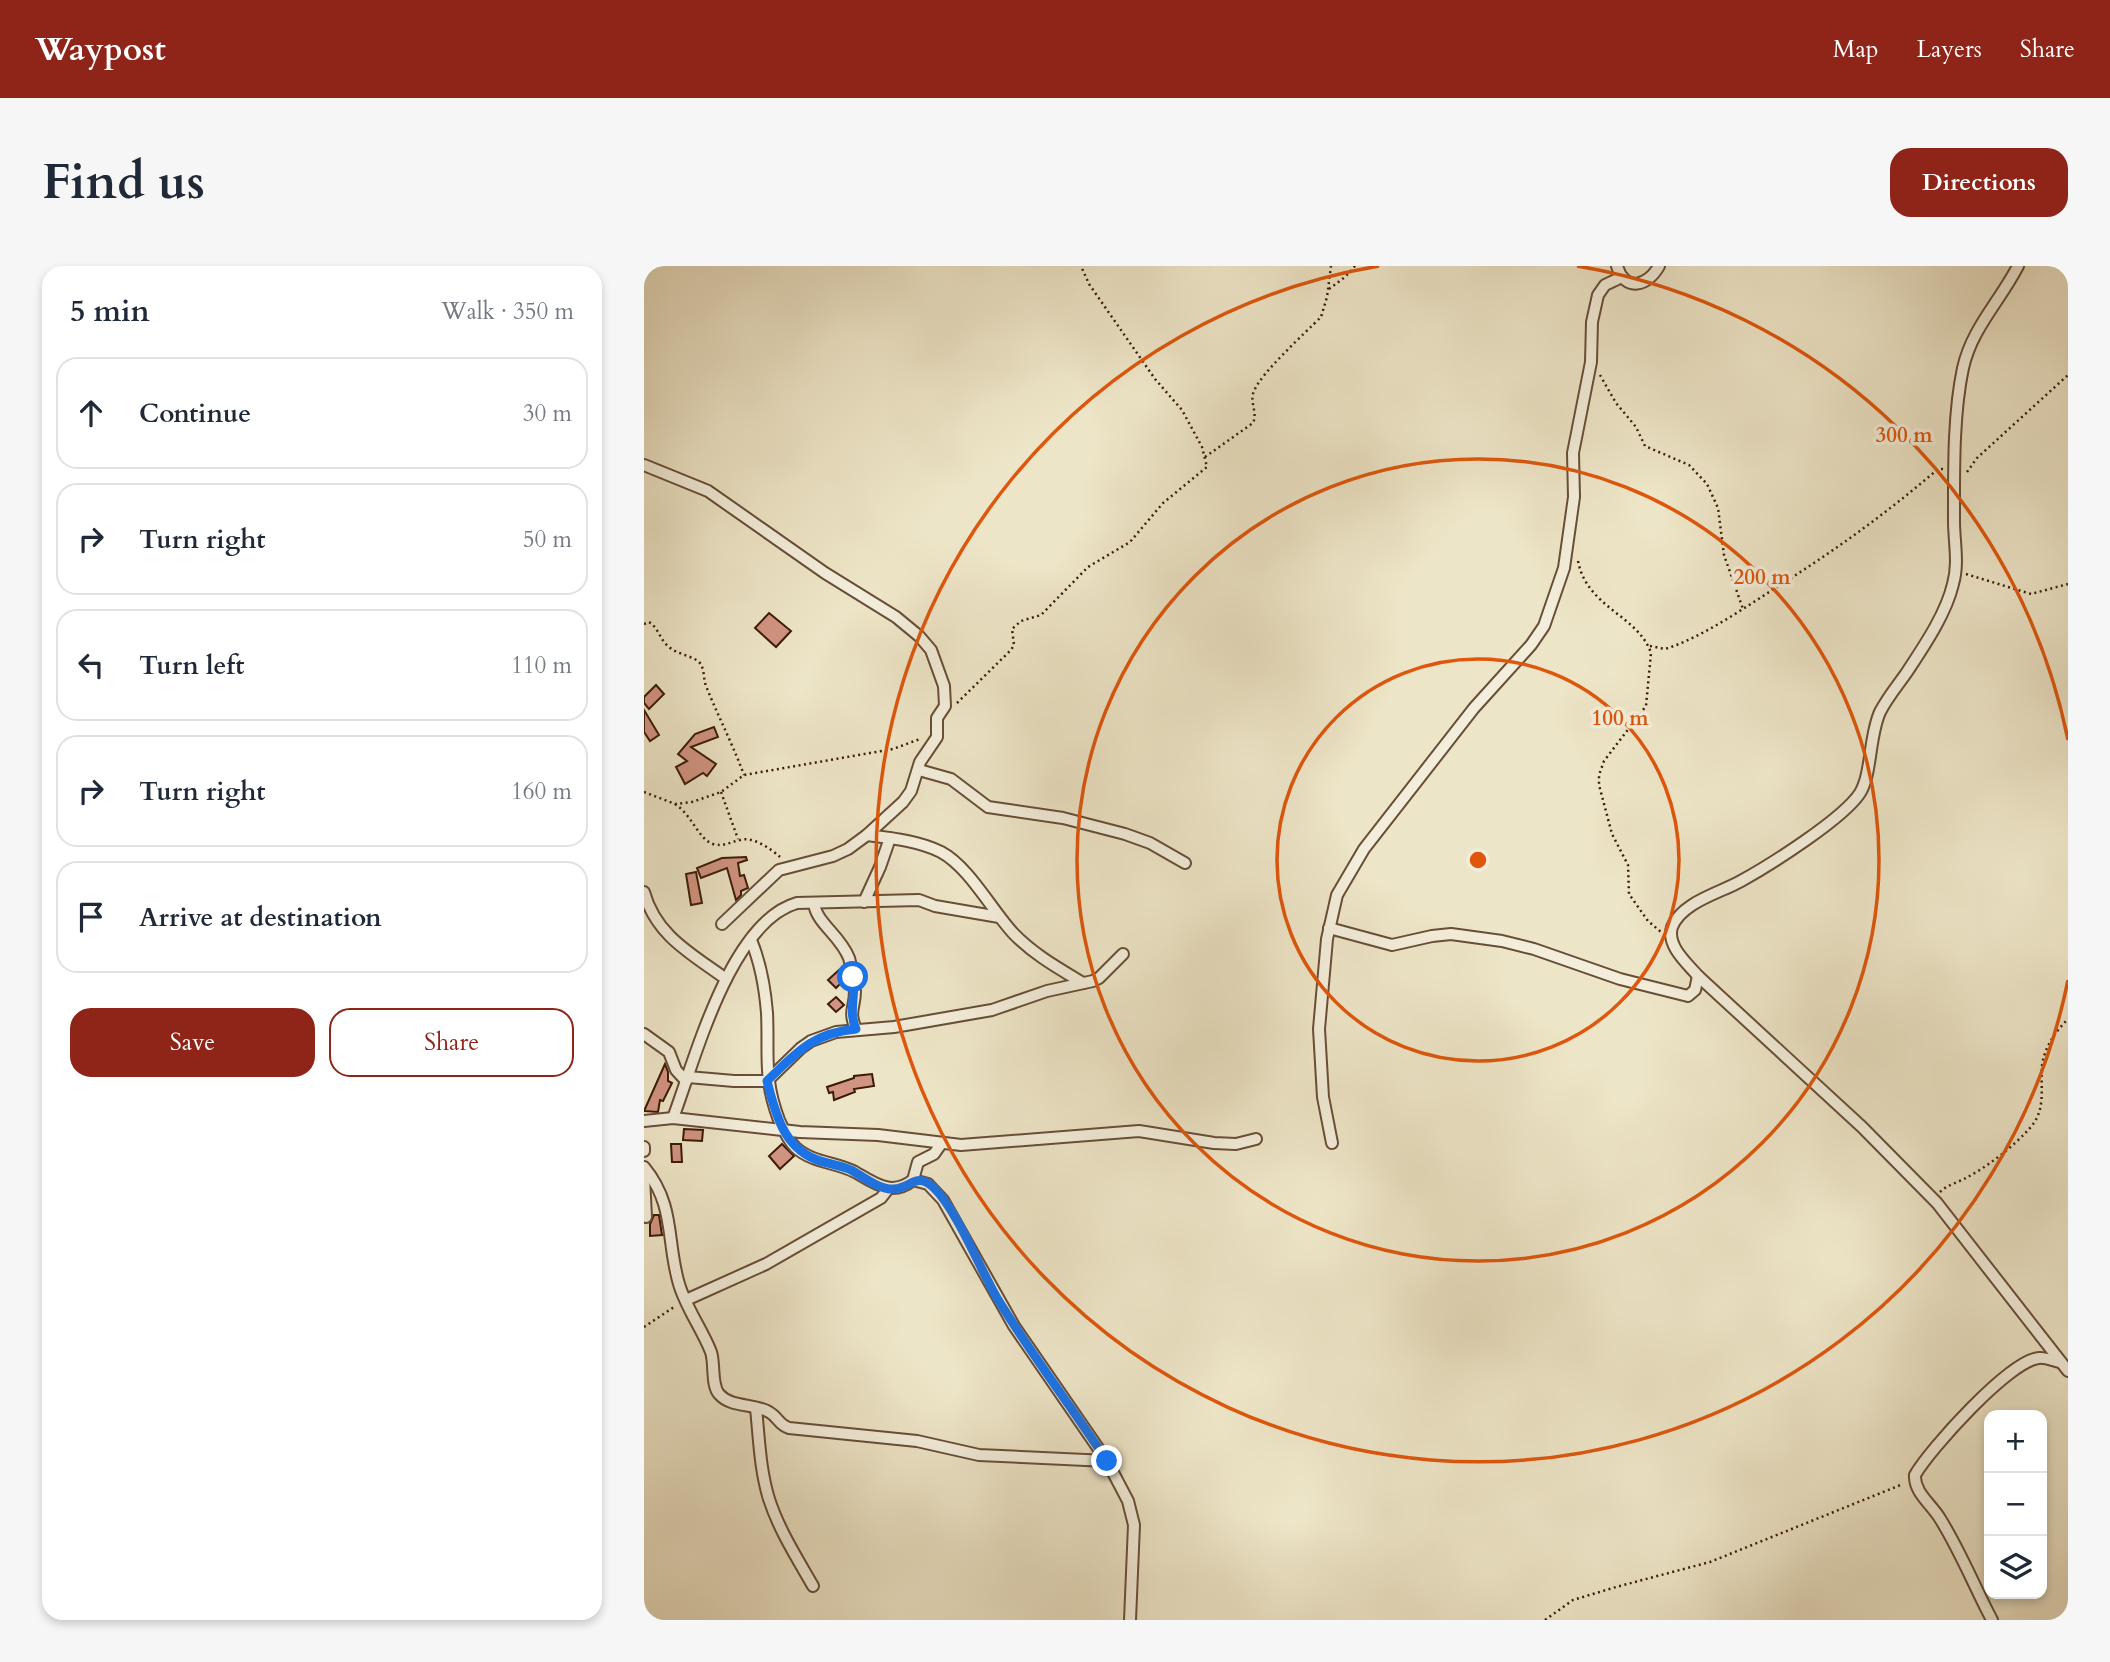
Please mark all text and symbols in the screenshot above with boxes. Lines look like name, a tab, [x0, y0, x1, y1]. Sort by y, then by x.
text: Waypost	[35, 27, 166, 72]
text: Map	[1833, 33, 1879, 66]
text: Layers	[1917, 33, 1982, 66]
text: Share	[2020, 33, 2075, 66]
button: Directions	[1890, 148, 2068, 217]
text: Find us	[42, 149, 205, 216]
text: 5 min	[70, 291, 150, 332]
text: Walk · 350 m	[441, 296, 574, 327]
icon: ahead	[72, 394, 110, 432]
text: Continue	[139, 396, 251, 431]
text: 30 m	[523, 398, 572, 429]
text: 300 m	[1875, 421, 1933, 450]
icon: right	[72, 520, 110, 558]
text: Turn right	[139, 522, 266, 557]
text: 50 m	[523, 524, 572, 555]
text: 200 m	[1733, 563, 1791, 592]
icon: left	[72, 646, 110, 684]
text: Turn left	[139, 648, 244, 683]
text: 110 m	[511, 650, 572, 681]
text: 100 m	[1591, 704, 1649, 733]
icon: right	[72, 772, 110, 810]
text: Turn right	[139, 774, 266, 809]
text: 160 m	[511, 776, 572, 807]
centre of rings	[1466, 848, 1490, 872]
icon: arrive	[72, 898, 110, 936]
text: Arrive at destination	[139, 900, 382, 935]
route start	[837, 961, 868, 992]
button: Save	[70, 1008, 315, 1077]
button: Share	[329, 1008, 574, 1077]
map controls	[1984, 1410, 2047, 1599]
button: +	[1984, 1410, 2047, 1473]
route end	[1091, 1445, 1122, 1476]
button: −	[1984, 1473, 2047, 1536]
button: layers	[1984, 1536, 2047, 1599]

